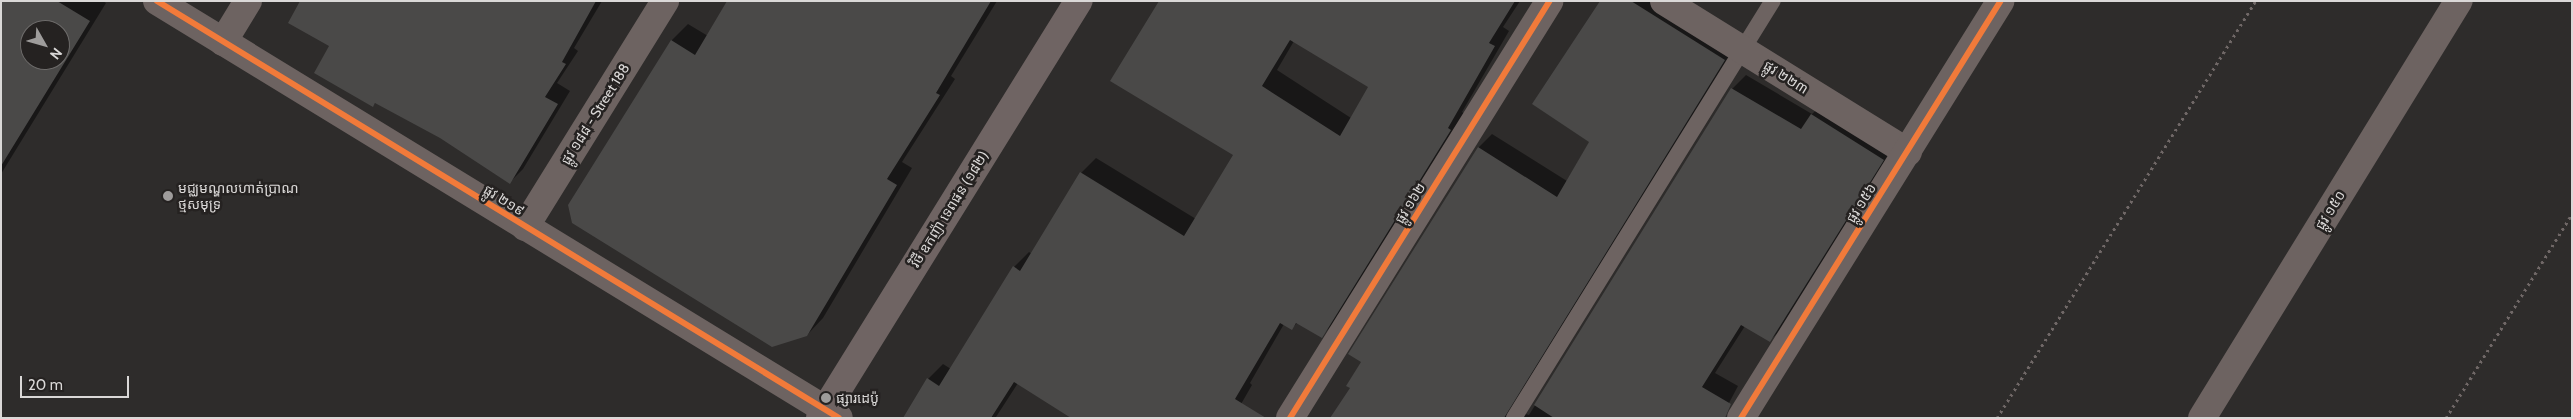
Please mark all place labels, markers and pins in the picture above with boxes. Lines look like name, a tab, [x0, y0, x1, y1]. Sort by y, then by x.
place label: មជ្ឈមណ្ឌលហាត់ប្រាណ ថ្មសមុទ្រ	[178, 180, 299, 212]
marker: មជ្ឈមណ្ឌលហាត់ប្រាណ ថ្មសមុទ្រ	[162, 190, 174, 202]
place label: ផ្សារដេប៉ូ	[836, 390, 879, 406]
marker: ផ្សារដេប៉ូ	[820, 392, 832, 404]

